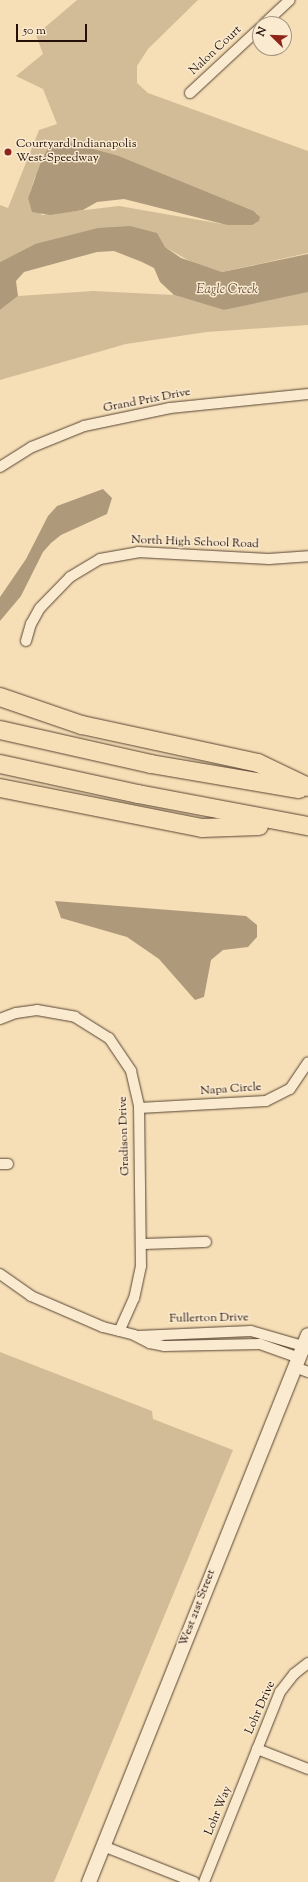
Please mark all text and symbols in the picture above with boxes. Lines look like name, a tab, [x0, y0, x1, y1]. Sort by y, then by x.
scale bar	[18, 16, 89, 42]
north arrow	[252, 16, 292, 56]
text: 50 m	[23, 22, 46, 40]
street label: Nalon Court	[187, 23, 245, 79]
text: N	[253, 25, 271, 39]
place label: Courtyard Indianapolis West-Speedway	[16, 138, 136, 166]
marker: Courtyard Indianapolis West-Speedway	[3, 147, 13, 157]
water label: Eagle Creek	[196, 282, 258, 298]
street label: Grand Prix Drive	[102, 385, 192, 417]
street label: North High School Road	[131, 534, 259, 552]
street label: Napa Circle	[200, 1081, 262, 1099]
street label: Gradison Drive	[116, 1096, 134, 1176]
street label: Fullerton Drive	[169, 1311, 249, 1327]
street label: West 21st Street	[177, 1568, 219, 1648]
street label: Lohr Drive	[243, 1679, 279, 1737]
street label: Lohr Way	[203, 1784, 235, 1838]

